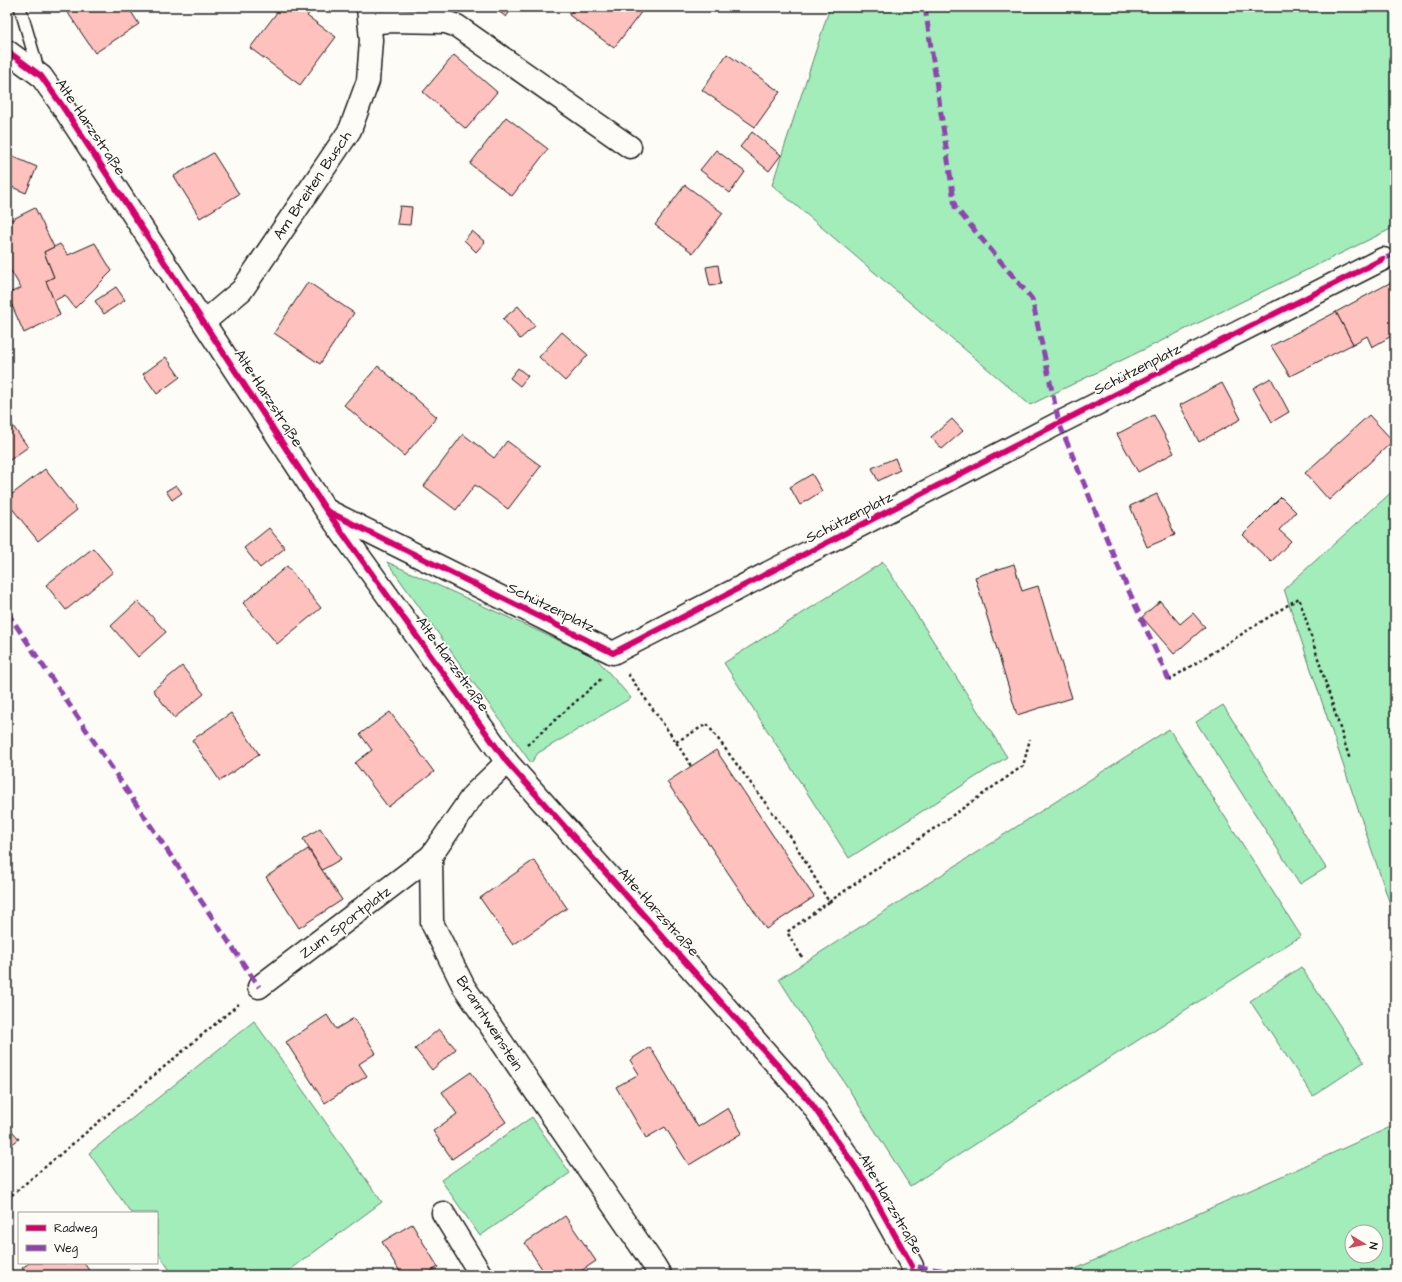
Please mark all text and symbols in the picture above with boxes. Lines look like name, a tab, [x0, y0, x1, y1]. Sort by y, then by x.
street label: Alte Harzstraße	[50, 75, 131, 180]
street label: Am Breiten Busch	[268, 126, 357, 244]
street label: Schützenplatz	[1090, 338, 1185, 400]
street label: Alte Harzstraße	[229, 345, 308, 451]
street label: Schützenplatz	[802, 486, 897, 548]
street label: Schützenplatz	[503, 577, 599, 638]
street label: Alte Harzstraße	[411, 612, 494, 716]
street label: Alte Harzstraße	[613, 863, 704, 961]
street label: Zum Sportplatz	[295, 881, 396, 964]
street label: Branntweinstein	[451, 972, 528, 1075]
street label: Alte Harzstraße	[853, 1150, 928, 1258]
legend	[18, 1212, 158, 1264]
text: Radweg	[54, 1220, 97, 1238]
north arrow	[1344, 1224, 1384, 1264]
text: Weg	[54, 1240, 78, 1258]
text: N	[1365, 1241, 1381, 1250]

